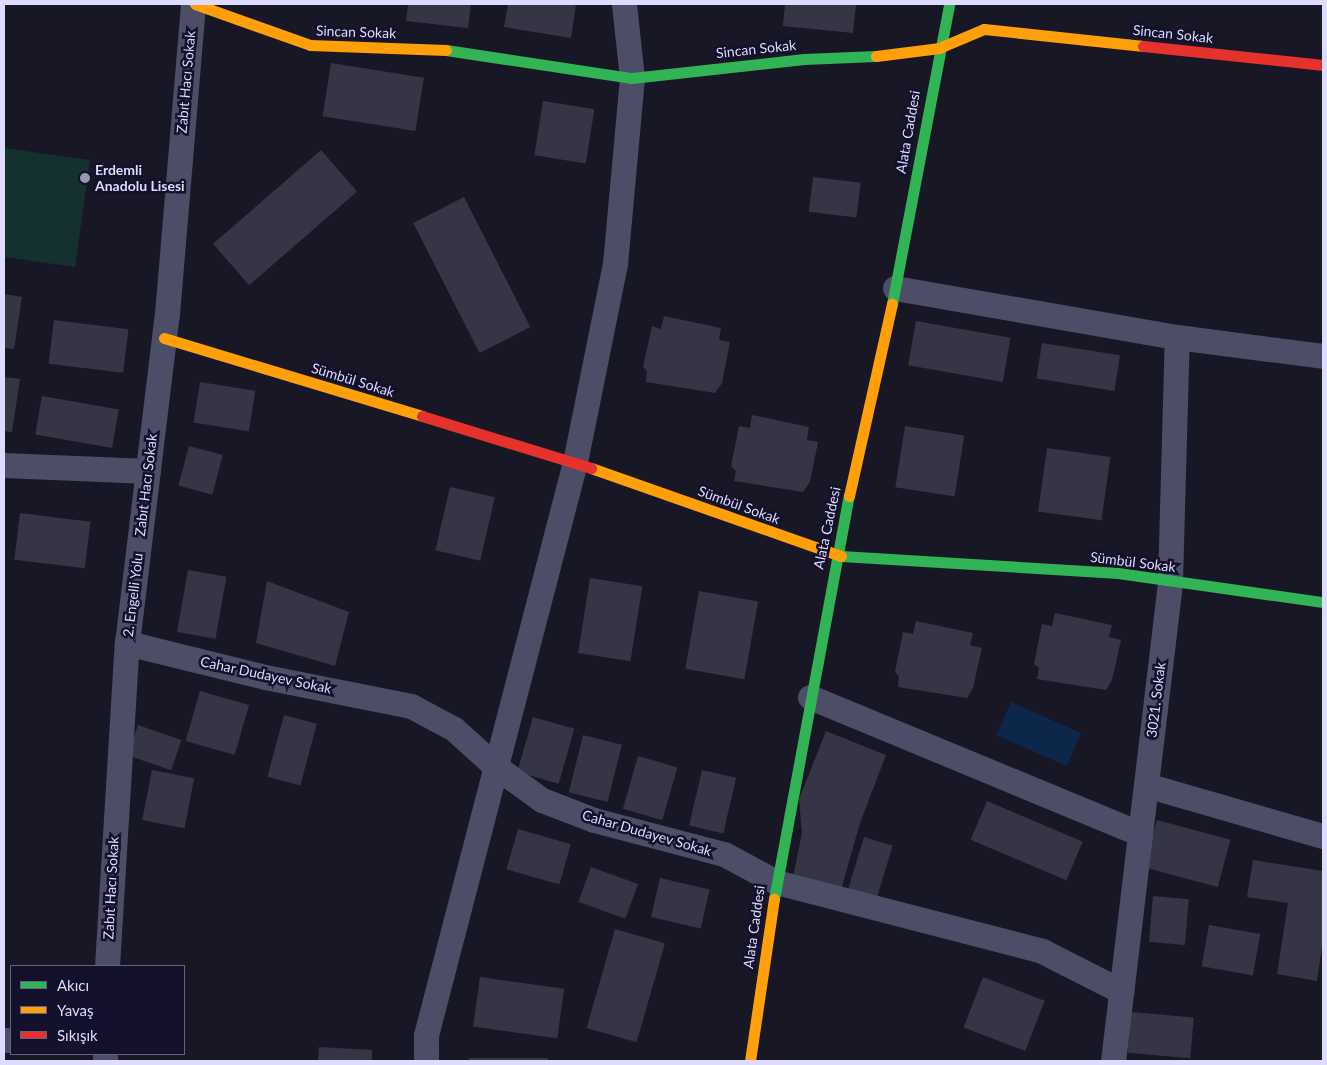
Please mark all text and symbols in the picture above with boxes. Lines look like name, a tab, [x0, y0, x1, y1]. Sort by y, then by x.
street label: Sincan Sokak	[1132, 21, 1214, 47]
street label: Sincan Sokak	[316, 22, 396, 42]
street label: Zabıt Hacı Sokak	[173, 30, 199, 134]
street label: Sincan Sokak	[715, 36, 797, 62]
street label: Alata Caddesi	[892, 89, 924, 175]
place label: Erdemli Anadolu Lisesi	[95, 162, 185, 194]
marker: Erdemli Anadolu Lisesi	[79, 172, 91, 184]
street label: Sümbül Sokak	[309, 359, 397, 401]
street label: Zabıt Hacı Sokak	[131, 433, 161, 537]
street label: Sümbül Sokak	[696, 482, 782, 528]
street label: Alata Caddesi	[810, 485, 844, 571]
street label: Sümbül Sokak	[1089, 548, 1177, 576]
street label: 2. Engelli Yolu	[119, 552, 147, 638]
street label: Cahar Dudayev Sokak	[198, 653, 334, 697]
street label: 3021. Sokak	[1143, 661, 1169, 739]
street label: Cahar Dudayev Sokak	[580, 806, 714, 860]
street label: Zabıt Hacı Sokak	[100, 836, 122, 940]
street label: Alata Caddesi	[740, 884, 768, 970]
legend	[10, 965, 185, 1055]
text: Akıcı	[57, 976, 89, 994]
text: Yavaş	[57, 1001, 94, 1019]
text: Sıkışık	[57, 1026, 98, 1044]

